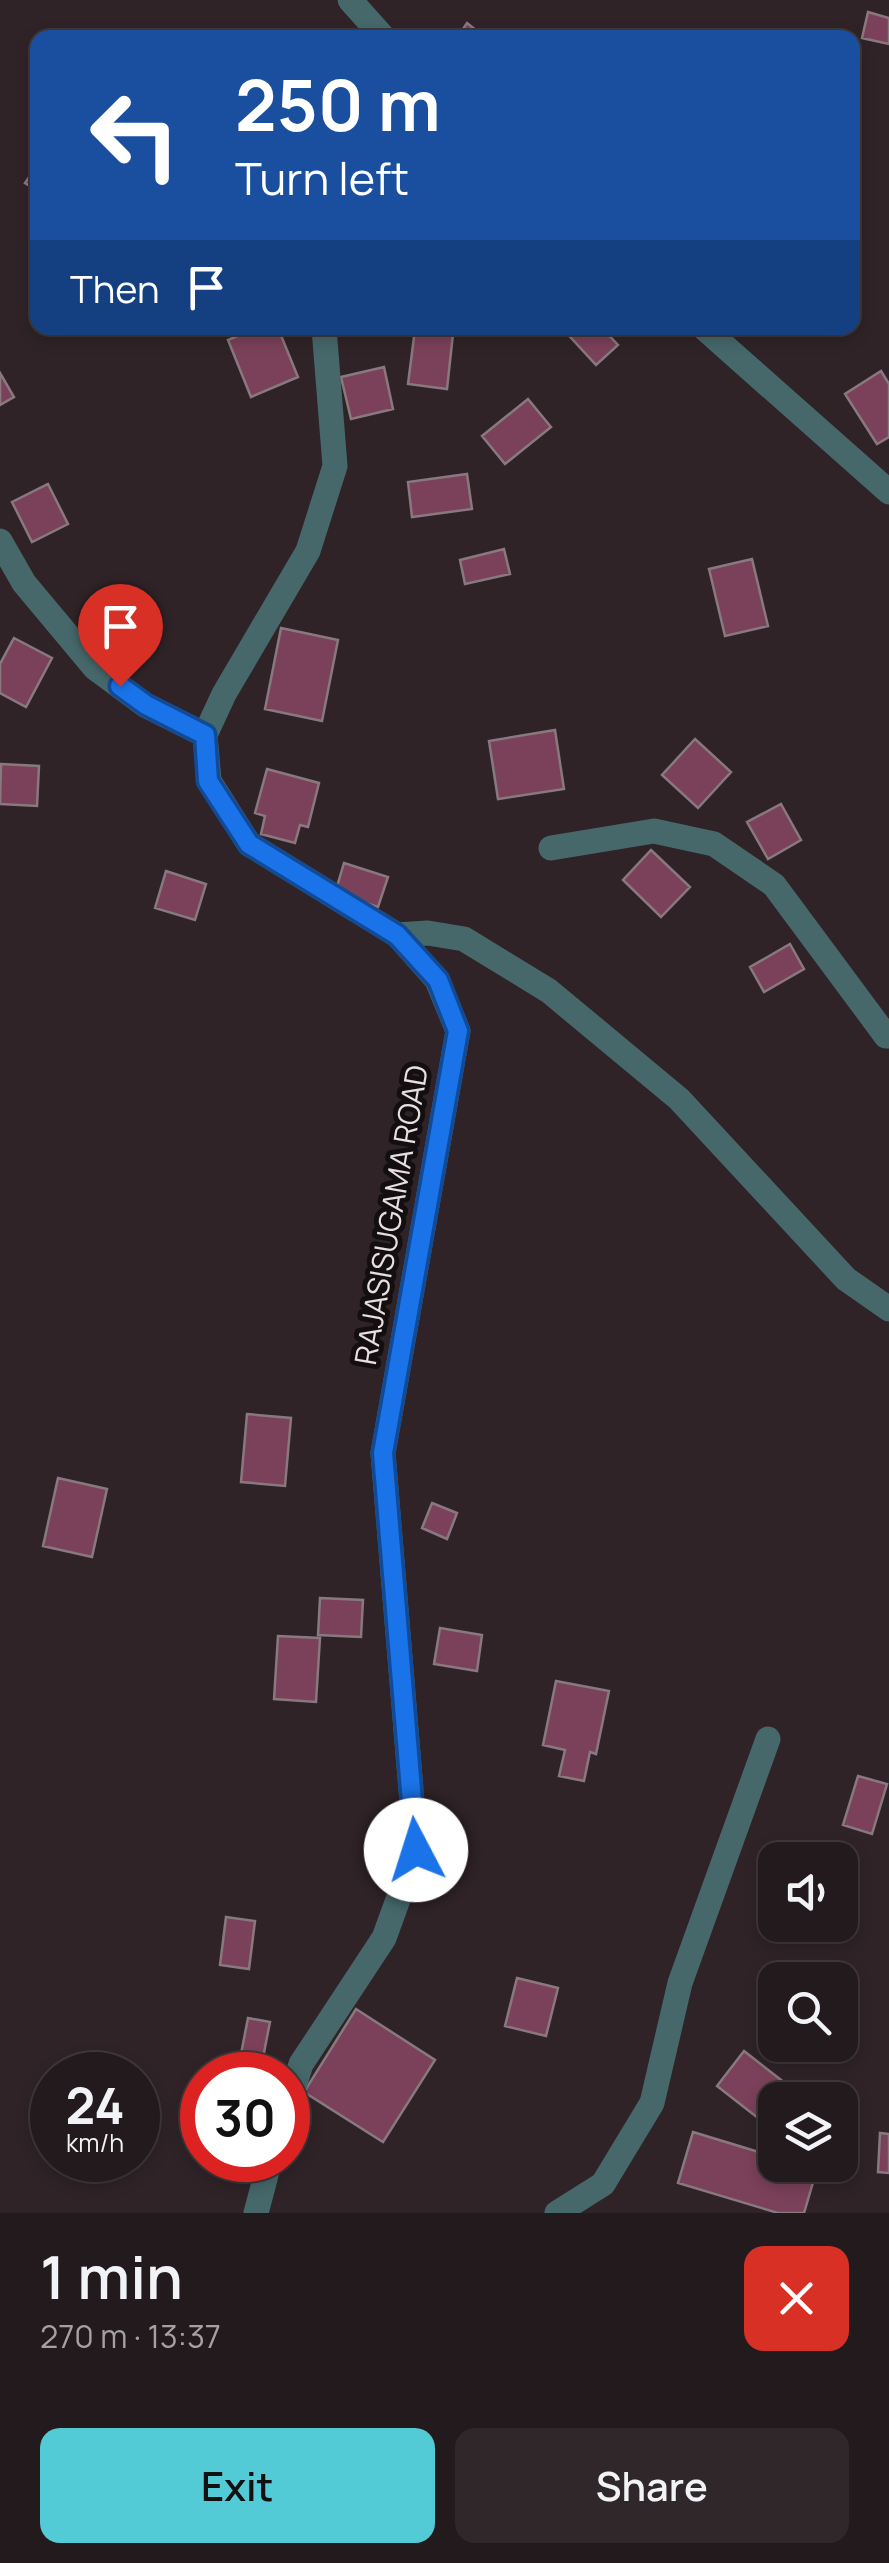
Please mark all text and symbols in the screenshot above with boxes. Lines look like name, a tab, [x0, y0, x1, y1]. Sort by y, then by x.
text: 250 m	[235, 56, 441, 152]
icon: left	[70, 70, 200, 200]
text: Turn left	[235, 147, 409, 209]
icon: arrive	[179, 260, 234, 315]
text: Then	[70, 262, 159, 314]
pin	[78, 584, 163, 687]
icon: arrive	[93, 599, 148, 654]
street label: RAJASISUGAMA ROAD	[344, 1062, 437, 1368]
position arrow	[364, 1798, 468, 1902]
map controls	[758, 1842, 858, 2182]
button: sound	[758, 1842, 858, 1942]
button: search	[758, 1962, 858, 2062]
speed limit sign: 30	[180, 2052, 310, 2182]
text: 24	[65, 2071, 125, 2139]
button: layers	[758, 2082, 858, 2182]
text: km/h	[66, 2125, 124, 2160]
text: 1 min	[40, 2235, 183, 2317]
button: close	[744, 2246, 849, 2351]
text: 270 m · 13:37	[40, 2314, 221, 2358]
button: Exit	[40, 2428, 435, 2543]
button: Share	[455, 2428, 849, 2543]

